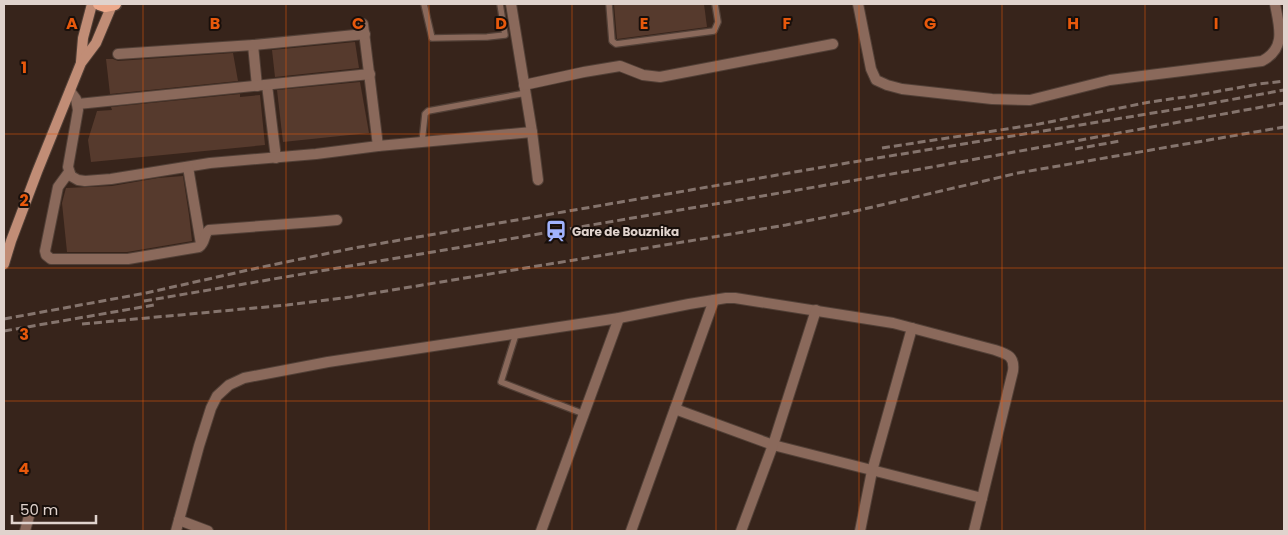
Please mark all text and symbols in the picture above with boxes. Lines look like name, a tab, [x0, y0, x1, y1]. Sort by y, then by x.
text: A	[66, 12, 78, 35]
text: B	[210, 12, 220, 35]
text: C	[352, 12, 364, 35]
text: D	[495, 12, 507, 35]
text: E	[640, 12, 648, 35]
text: F	[783, 12, 792, 35]
text: G	[924, 12, 936, 35]
text: H	[1067, 12, 1079, 35]
text: I	[1214, 12, 1218, 35]
text: 1	[21, 56, 27, 79]
text: 2	[19, 189, 29, 212]
station icon: Gare de Bouznika	[543, 218, 569, 244]
place label: Gare de Bouznika	[572, 223, 679, 240]
text: 3	[19, 323, 29, 346]
text: 4	[19, 457, 30, 480]
scale bar	[12, 492, 96, 524]
text: 50 m	[20, 499, 58, 520]

